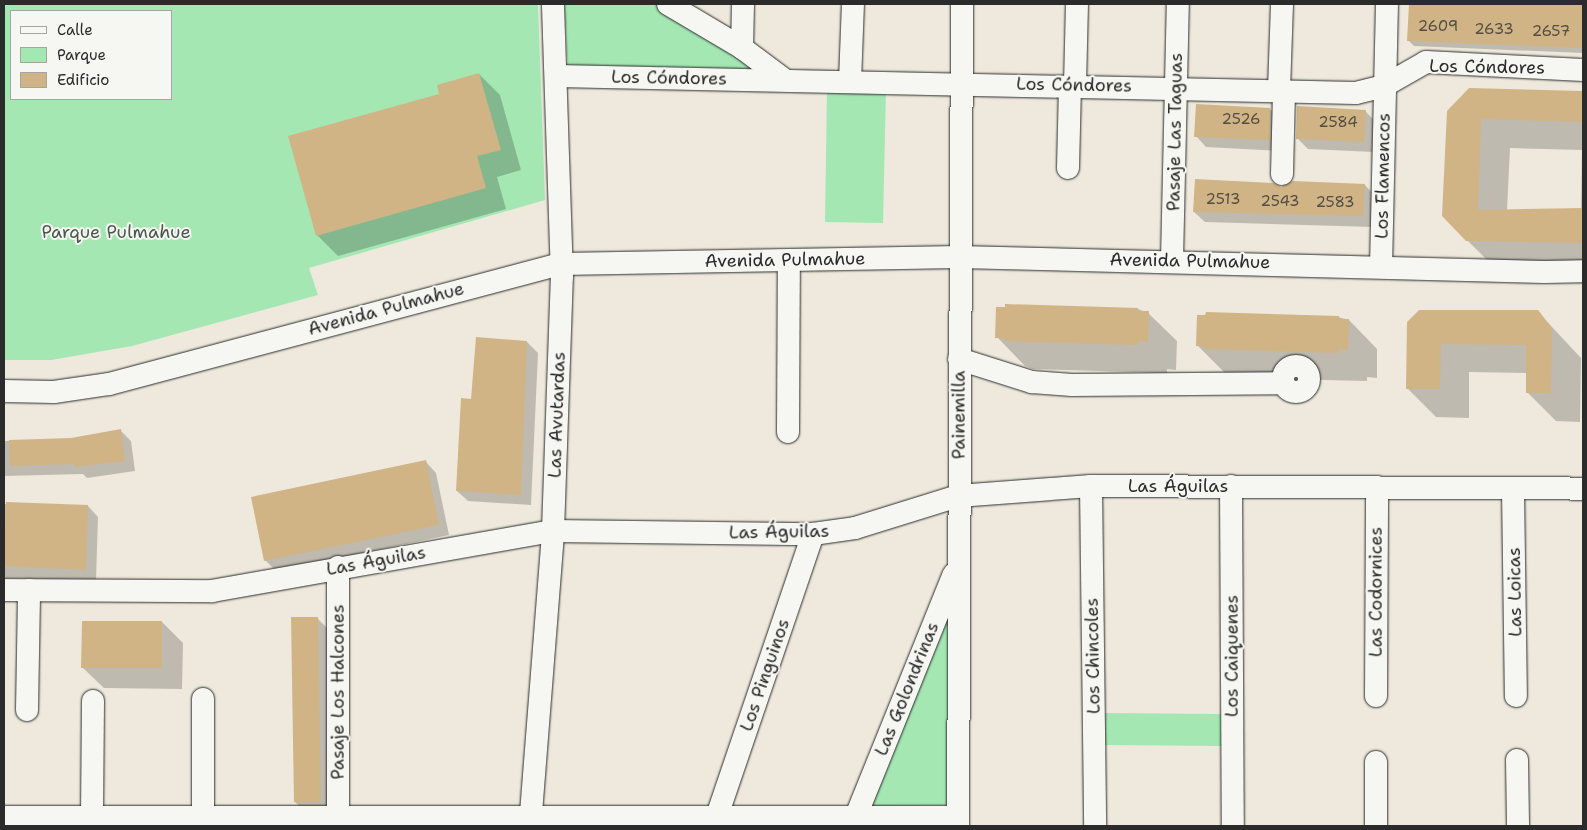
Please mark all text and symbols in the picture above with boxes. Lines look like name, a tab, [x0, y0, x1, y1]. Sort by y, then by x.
legend	[10, 10, 172, 100]
house number: 2609	[1418, 18, 1458, 36]
text: Calle	[57, 20, 93, 40]
house number: 2633	[1474, 21, 1514, 39]
house number: 2657	[1532, 23, 1570, 41]
text: Parque	[57, 45, 106, 65]
street label: Pasaje Las Taguas	[1163, 53, 1187, 211]
street label: Los Cóndores	[1429, 55, 1545, 79]
street label: Los Cóndores	[611, 66, 727, 90]
text: Edificio	[57, 70, 109, 90]
street label: Los Cóndores	[1016, 73, 1132, 97]
house number: 2526	[1222, 111, 1260, 129]
street label: Los Flamencos	[1371, 113, 1395, 239]
house number: 2584	[1318, 114, 1358, 132]
house number: 2513	[1206, 191, 1240, 209]
house number: 2543	[1260, 193, 1300, 211]
house number: 2583	[1315, 194, 1355, 212]
park label: Parque Pulmahue	[41, 221, 191, 243]
street label: Avenida Pulmahue	[704, 248, 866, 272]
street label: Avenida Pulmahue	[1109, 249, 1271, 273]
street label: Avenida Pulmahue	[306, 278, 466, 340]
street label: Las Avutardas	[544, 351, 570, 479]
street label: Painemilla	[948, 371, 970, 459]
street label: Las Águilas	[1128, 475, 1228, 497]
street label: Las Águilas	[729, 520, 829, 544]
street label: Las Codornices	[1365, 527, 1387, 657]
street label: Las Águilas	[325, 542, 427, 580]
street label: Las Loicas	[1503, 547, 1527, 637]
street label: Los Caiquenes	[1221, 595, 1243, 717]
street label: Los Chincoles	[1081, 598, 1105, 714]
street label: Pasaje Los Halcones	[327, 604, 349, 780]
street label: Los Pinguinos	[736, 616, 794, 734]
street label: Las Golondrinas	[870, 619, 944, 759]

